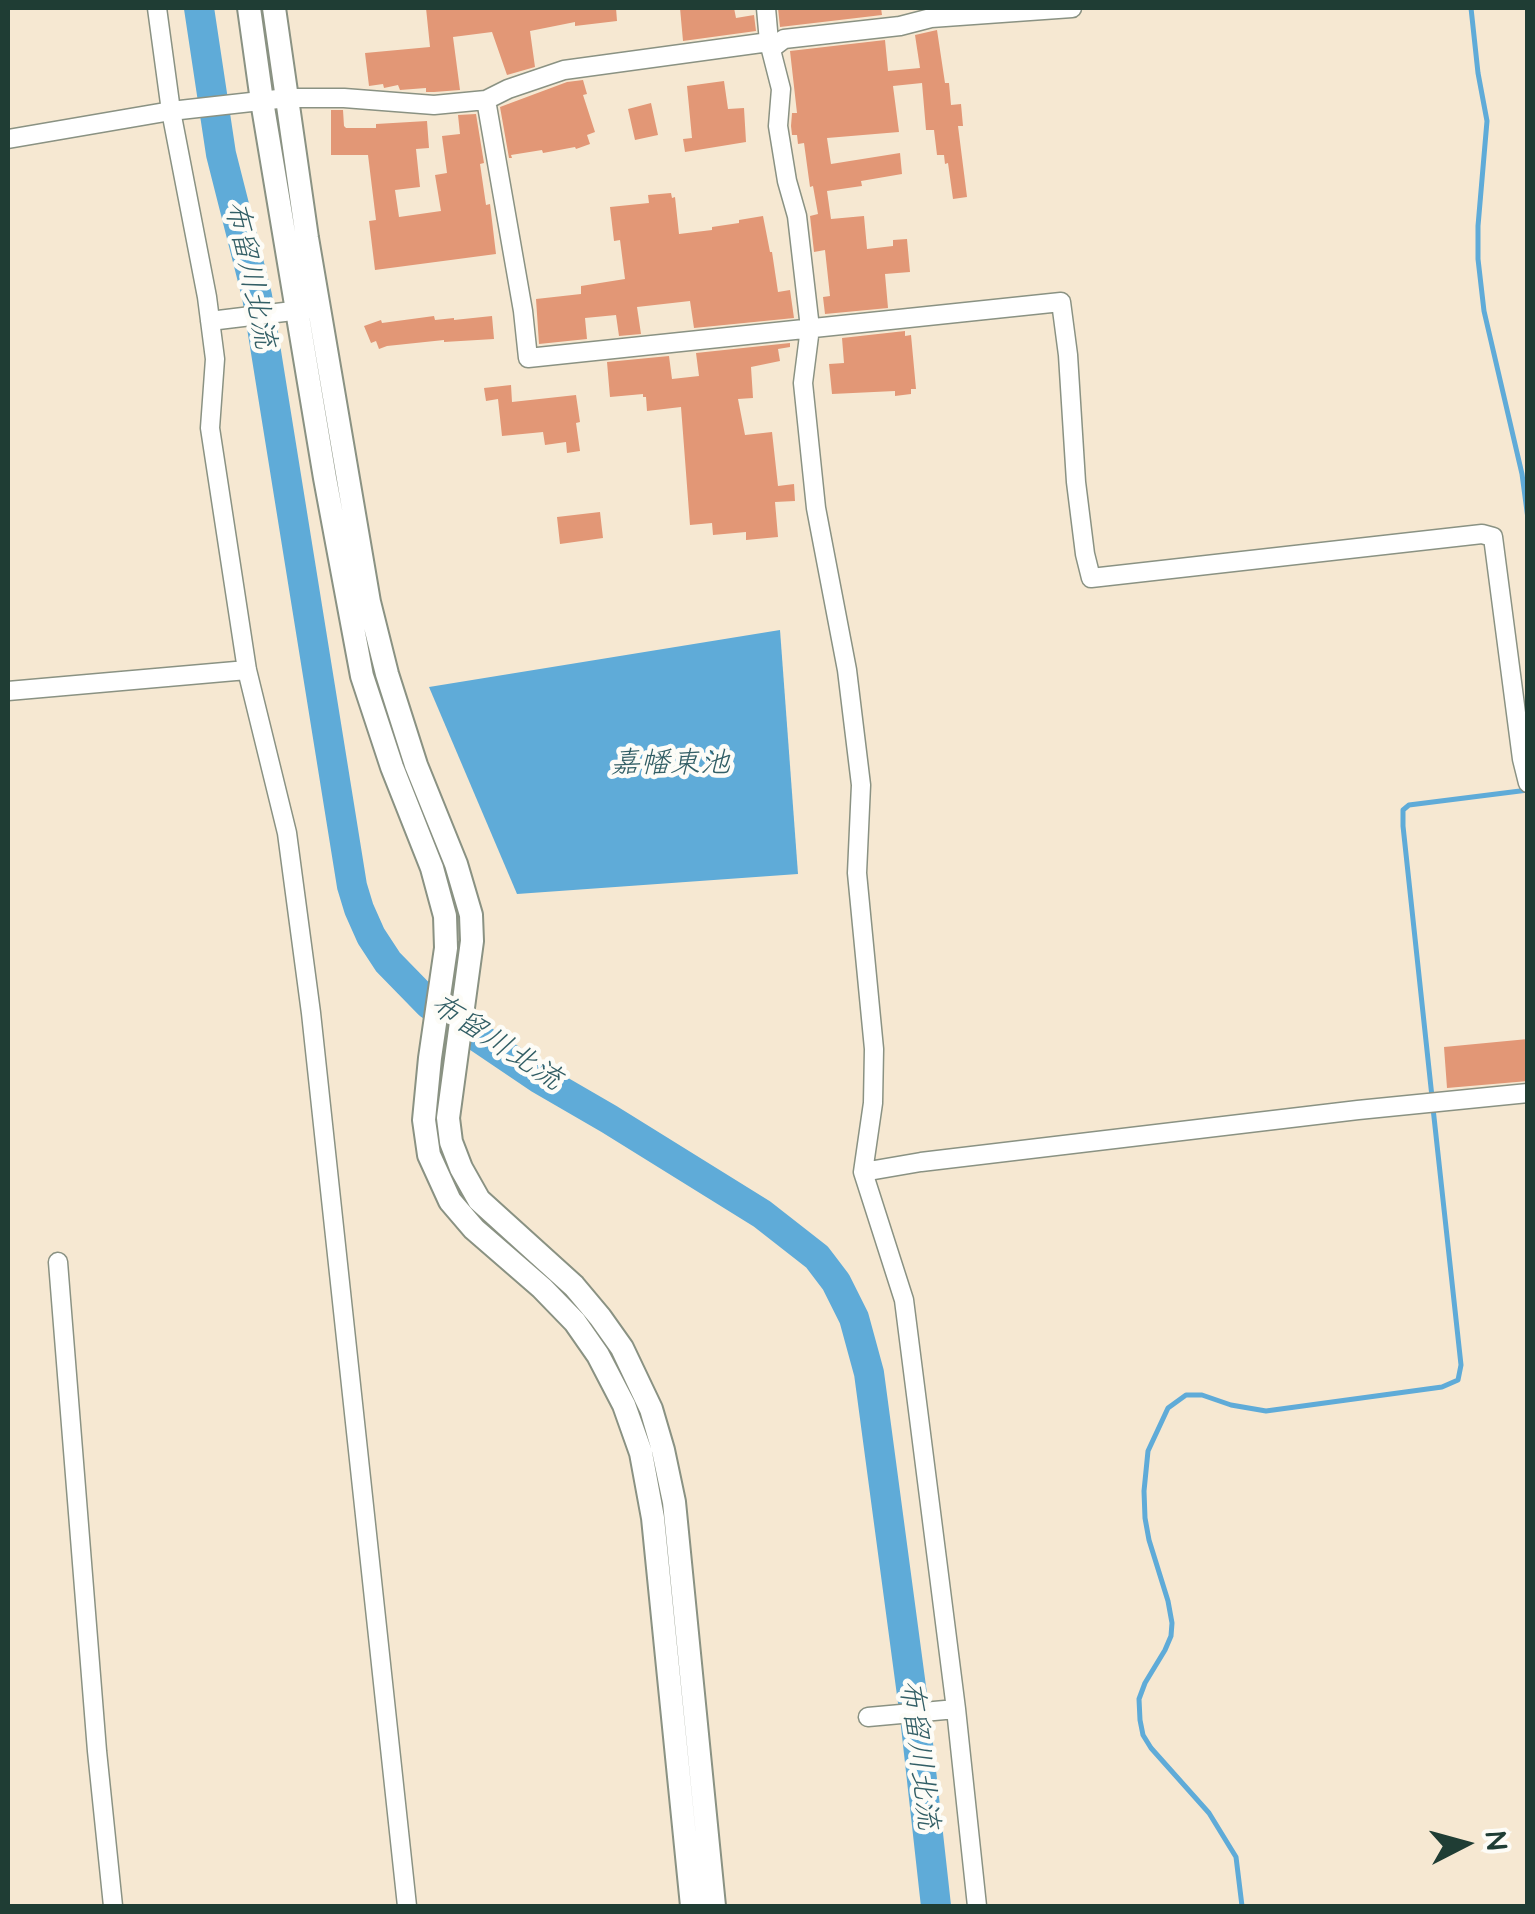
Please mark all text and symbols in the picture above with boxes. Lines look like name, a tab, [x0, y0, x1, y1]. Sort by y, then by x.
water label: 布留川北流	[215, 198, 281, 352]
water label: 嘉幡東池	[610, 748, 730, 784]
water label: 布留川北流	[422, 988, 568, 1100]
water label: 布留川北流	[890, 1678, 944, 1832]
north arrow	[1415, 1794, 1515, 1894]
text: N	[1475, 1830, 1516, 1852]

